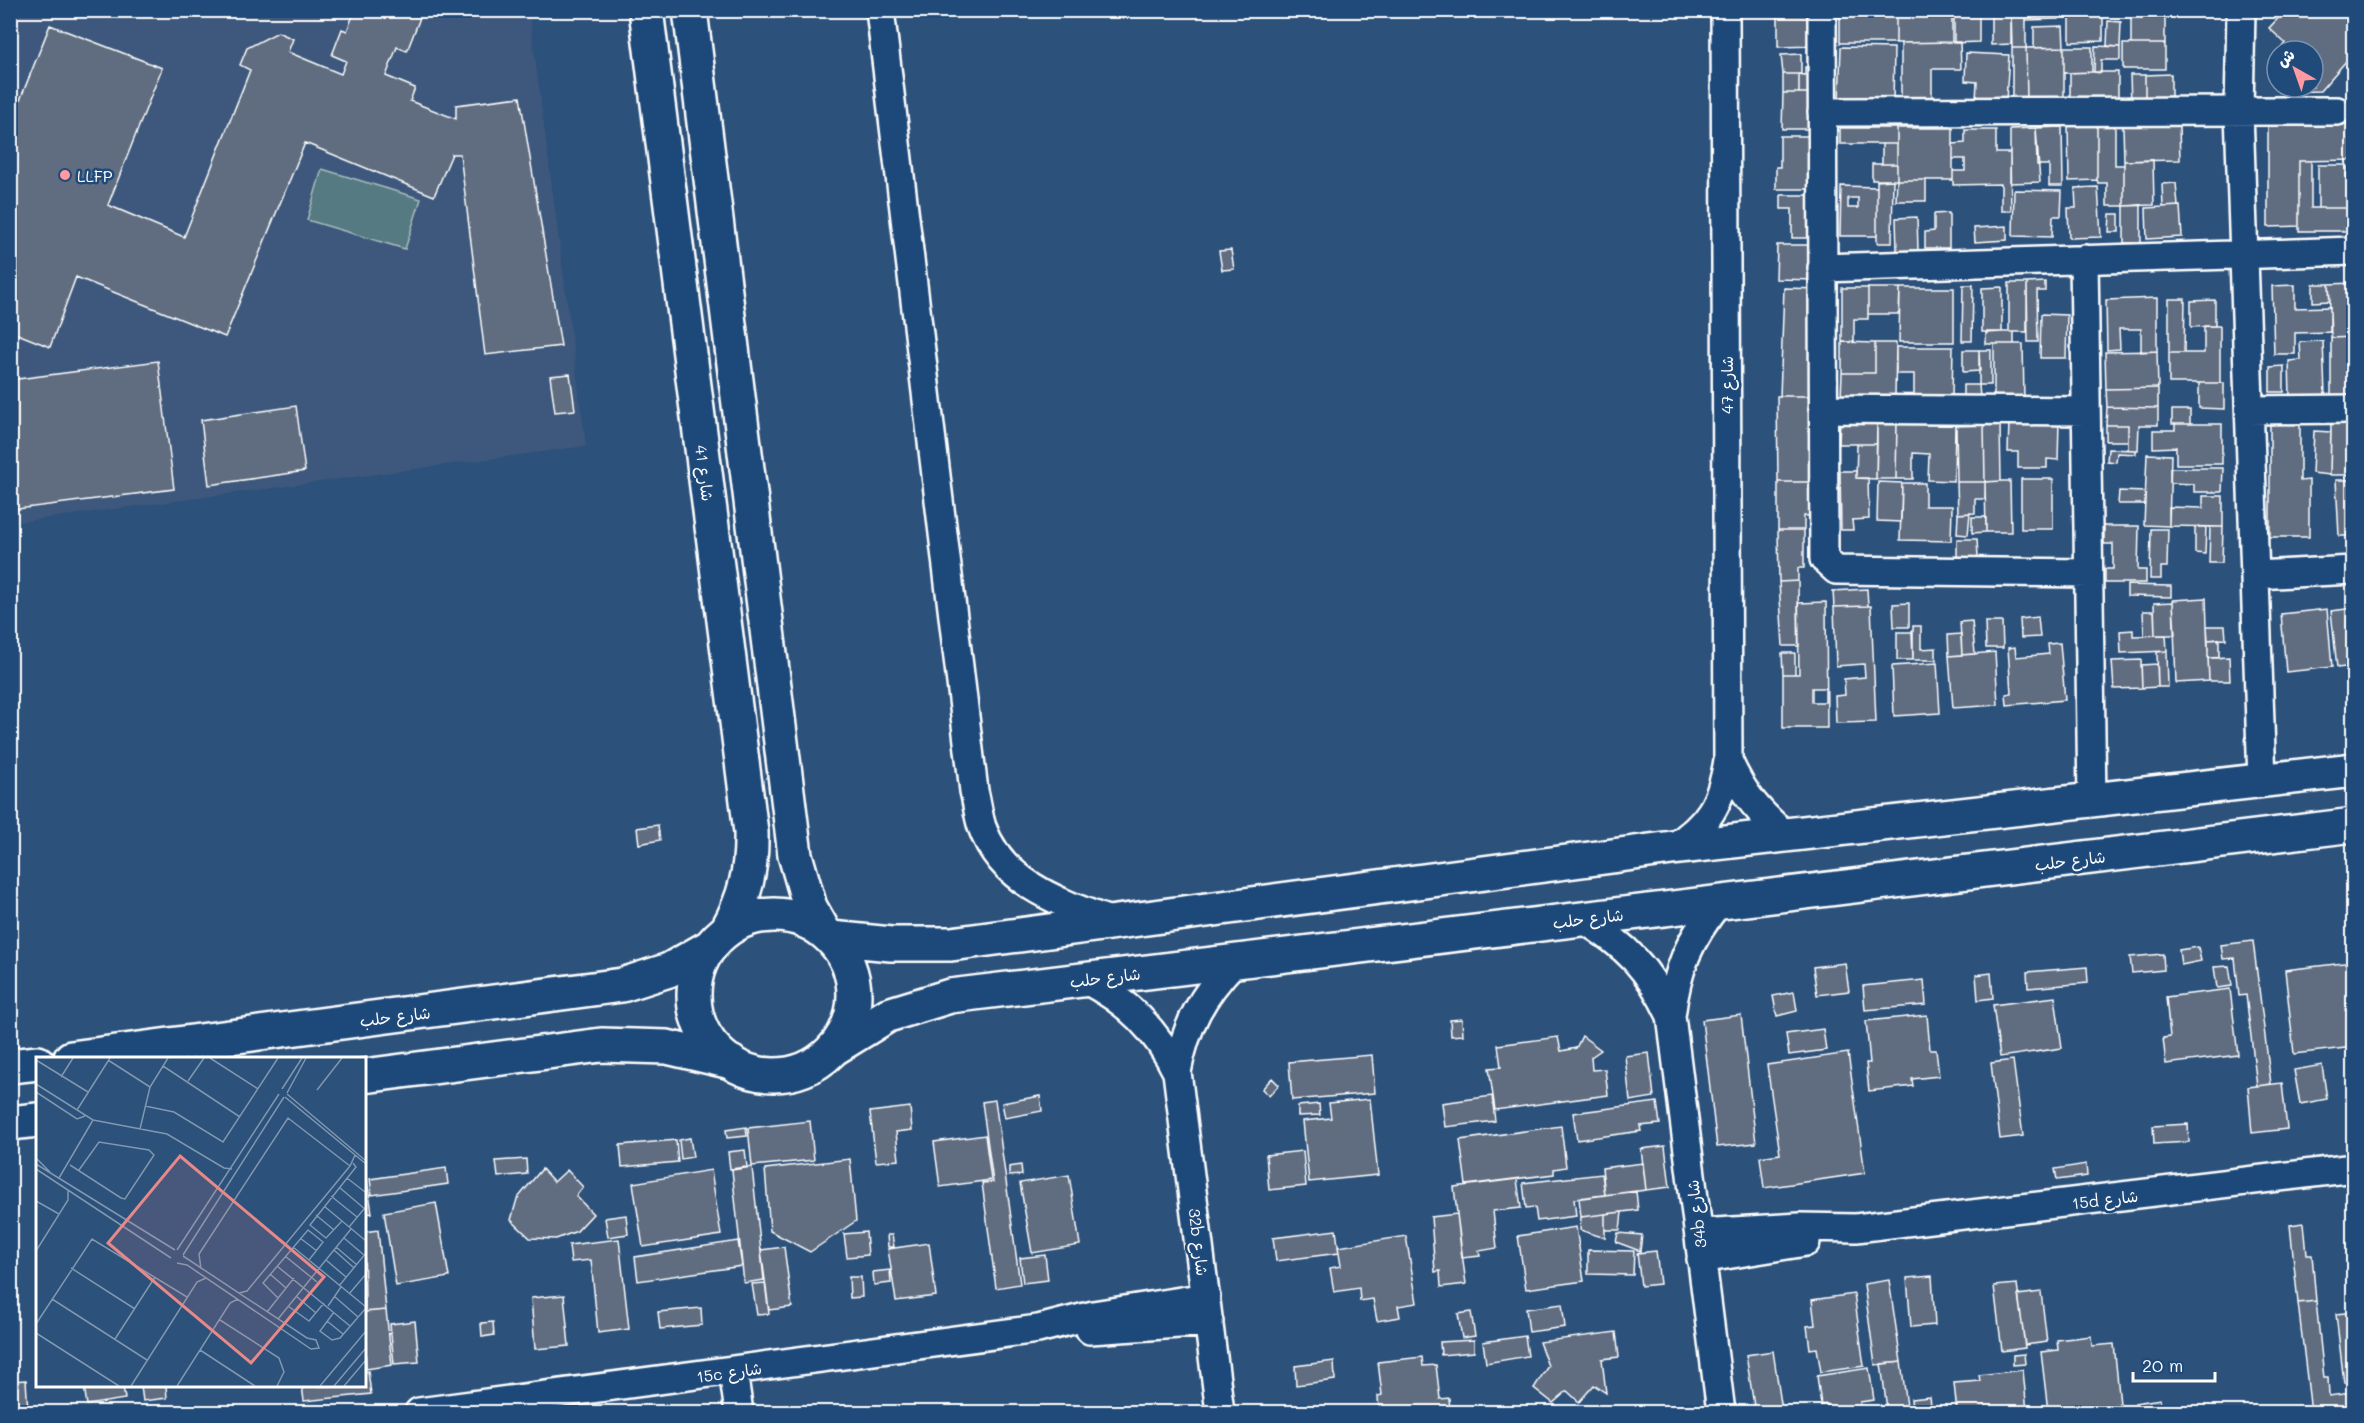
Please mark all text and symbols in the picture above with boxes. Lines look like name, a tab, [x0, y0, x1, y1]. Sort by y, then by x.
north arrow	[2265, 39, 2325, 99]
text: ش	[2272, 43, 2299, 71]
place label: LLFP	[77, 165, 113, 186]
marker: LLFP	[58, 168, 72, 182]
street label: شارع 47	[1716, 356, 1739, 414]
street label: شارع 41	[689, 444, 719, 502]
street label: شارع حلب	[2034, 845, 2107, 877]
street label: شارع حلب	[1552, 903, 1625, 935]
street label: شارع حلب	[1069, 962, 1142, 994]
street label: شارع حلب	[359, 1001, 432, 1033]
inset map	[36, 1057, 366, 1387]
street label: 34b شارع	[1681, 1178, 1713, 1249]
street label: 15d شارع	[2071, 1185, 2139, 1215]
street label: 32b شارع	[1182, 1207, 1214, 1277]
scale bar	[2133, 1345, 2216, 1383]
text: 20 m	[2142, 1353, 2183, 1377]
street label: 15c شارع	[695, 1357, 763, 1389]

